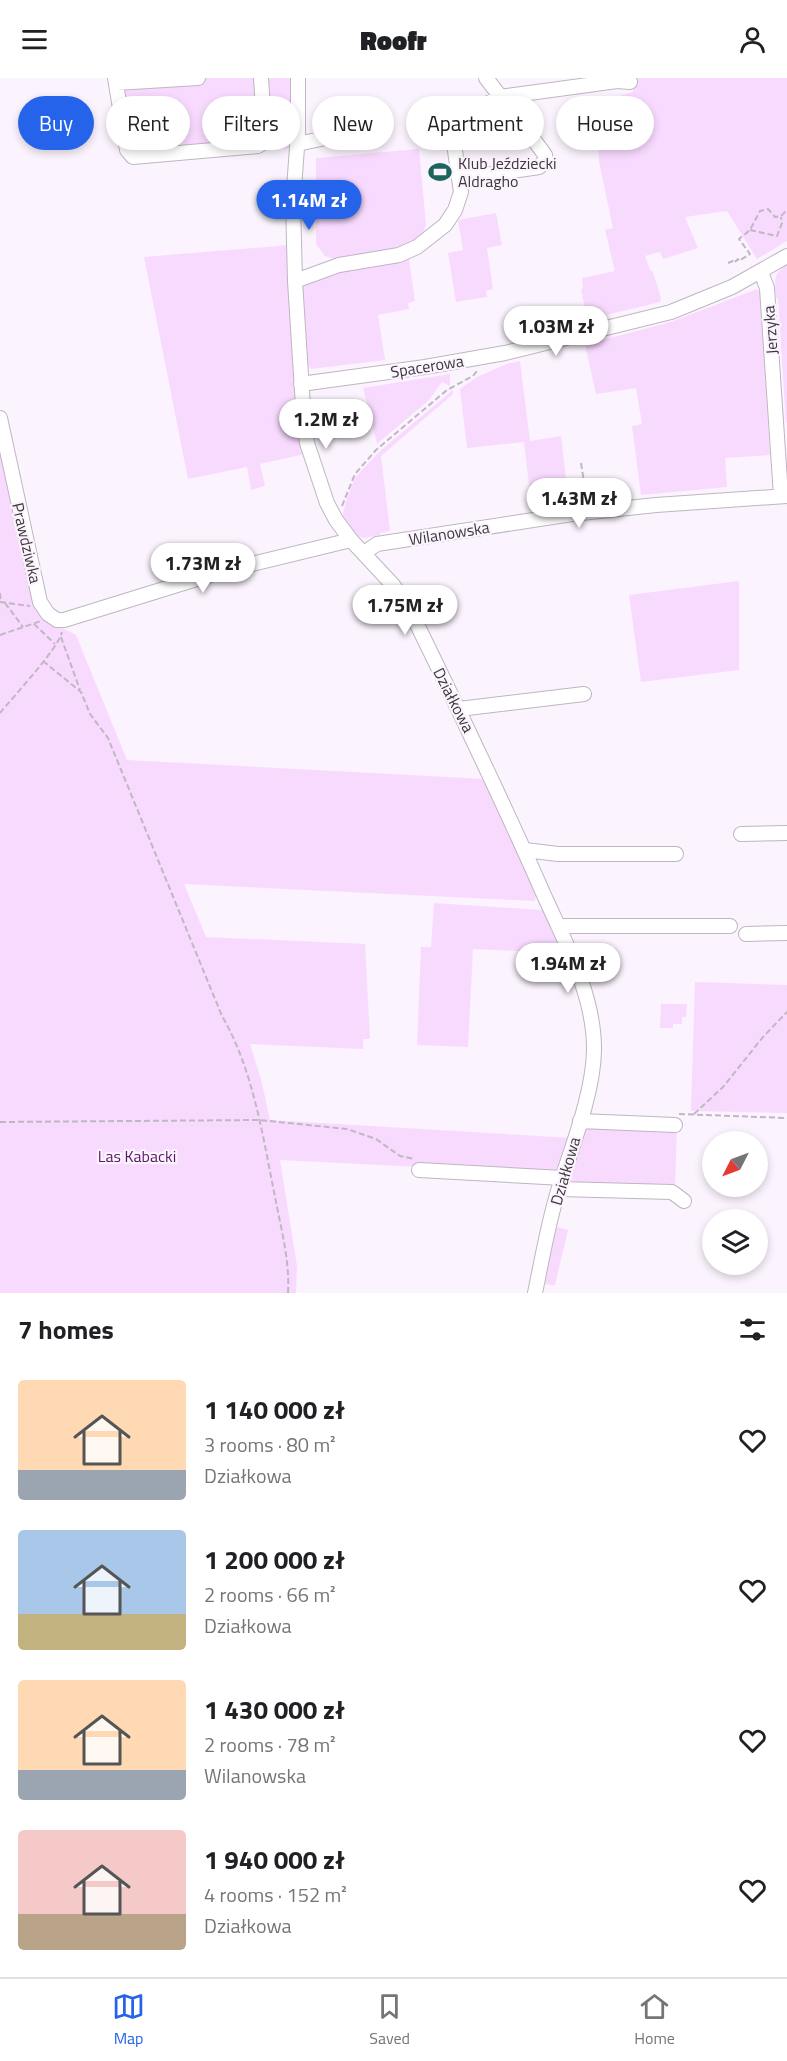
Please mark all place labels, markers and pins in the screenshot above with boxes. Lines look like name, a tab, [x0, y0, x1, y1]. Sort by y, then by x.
place label: Klub Jeździecki Aldragho	[458, 151, 557, 193]
sports icon: Klub Jeździecki Aldragho	[427, 159, 453, 185]
pin: 1.14M zł	[247, 180, 371, 231]
pin: 1.03M zł	[494, 306, 618, 357]
pin: 1.2M zł	[271, 399, 381, 450]
pin: 1.43M zł	[517, 478, 641, 529]
pin: 1.73M zł	[141, 543, 265, 594]
pin: 1.75M zł	[343, 585, 467, 636]
pin: 1.94M zł	[506, 943, 630, 994]

